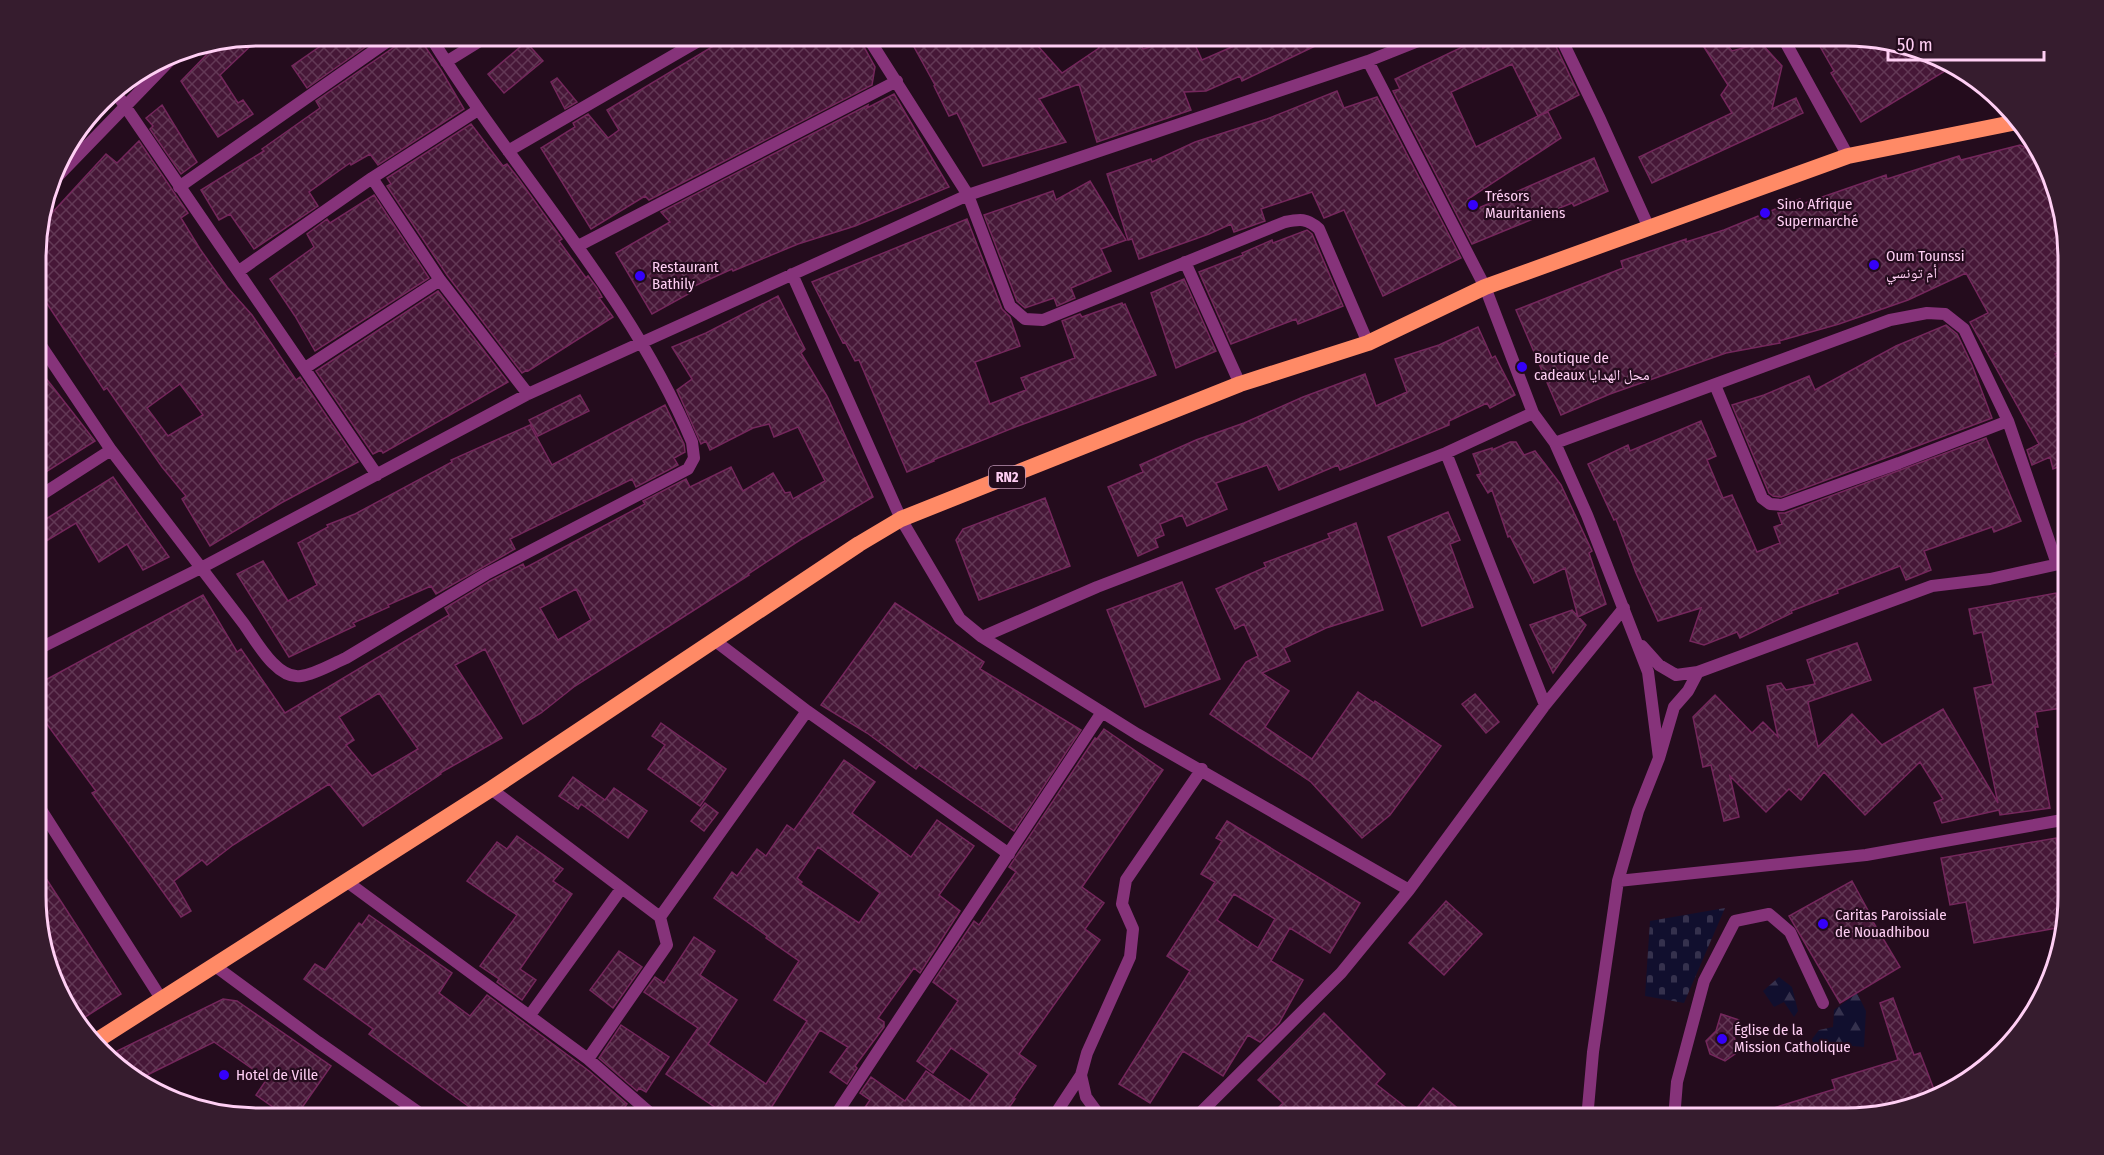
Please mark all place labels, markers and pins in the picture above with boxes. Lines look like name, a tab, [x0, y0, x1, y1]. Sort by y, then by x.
place label: Trésors Mauritaniens	[1485, 187, 1565, 222]
place label: Sino Afrique Supermarché	[1777, 195, 1858, 230]
marker: Trésors Mauritaniens	[1466, 198, 1480, 212]
marker: Sino Afrique Supermarché	[1758, 206, 1772, 220]
place label: Oum Tounssi أم تونسي	[1886, 247, 1965, 285]
place label: Restaurant Bathily	[652, 258, 719, 293]
marker: Oum Tounssi أم تونسي	[1867, 258, 1881, 272]
marker: Restaurant Bathily	[633, 269, 647, 283]
place label: Boutique de cadeaux محل الهدايا	[1534, 349, 1650, 385]
marker: Boutique de cadeaux محل الهدايا	[1515, 360, 1529, 374]
place label: Caritas Paroissiale de Nouadhibou	[1835, 906, 1947, 941]
marker: Caritas Paroissiale de Nouadhibou	[1816, 917, 1830, 931]
place label: Église de la Mission Catholique	[1734, 1021, 1851, 1056]
marker: Église de la Mission Catholique	[1715, 1032, 1729, 1046]
place label: Hotel de Ville	[236, 1066, 318, 1084]
marker: Hotel de Ville	[217, 1068, 231, 1082]

